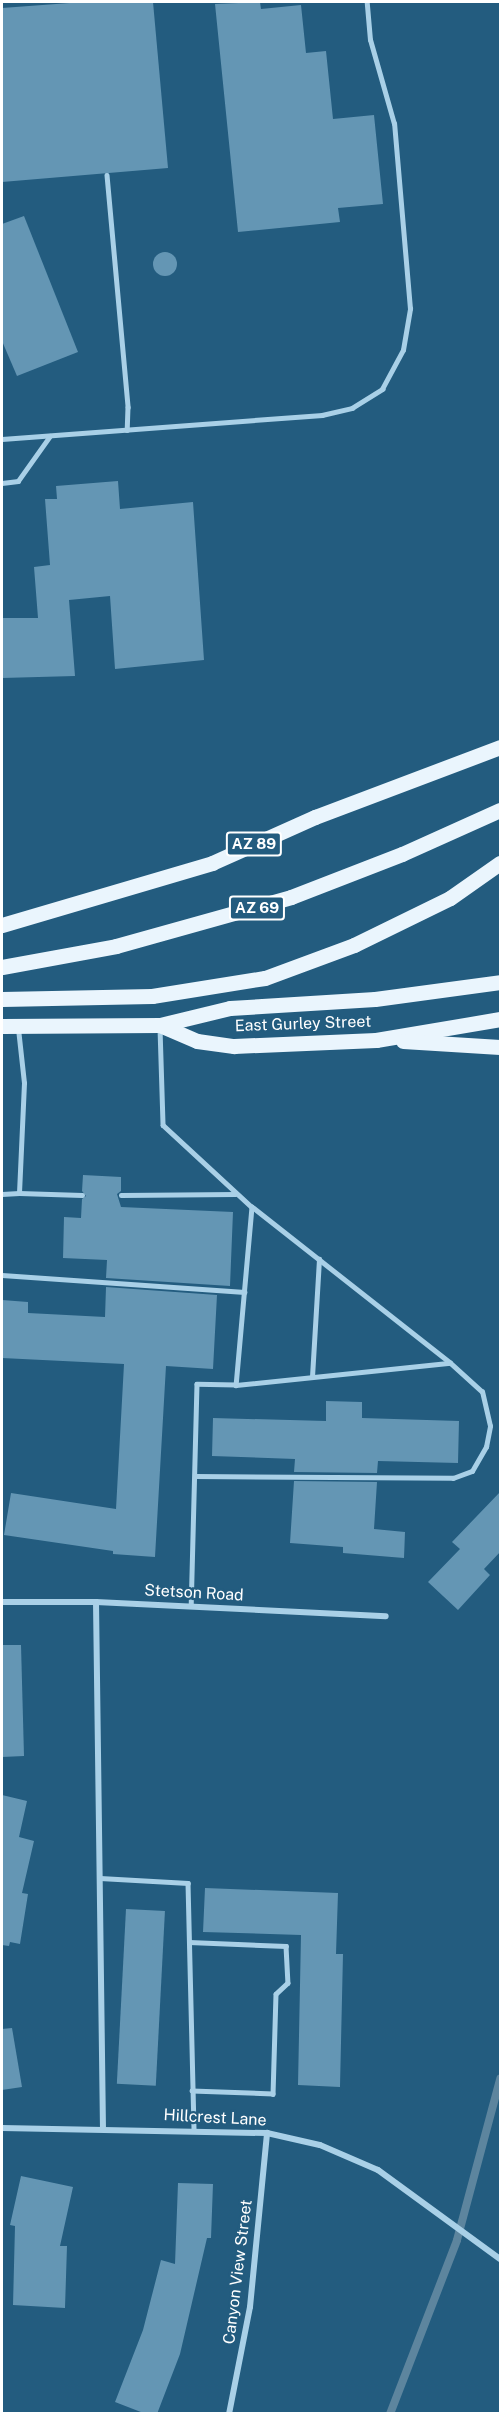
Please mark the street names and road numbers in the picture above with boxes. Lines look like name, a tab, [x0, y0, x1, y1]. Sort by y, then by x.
road number: AZ 89	[226, 832, 282, 856]
road number: AZ 69	[228, 896, 286, 920]
street label: East Gurley Street	[234, 1012, 372, 1036]
street label: Stetson Road	[144, 1581, 244, 1605]
street label: Hillcrest Lane	[163, 2106, 267, 2130]
street label: Canyon View Street	[220, 2198, 256, 2346]

